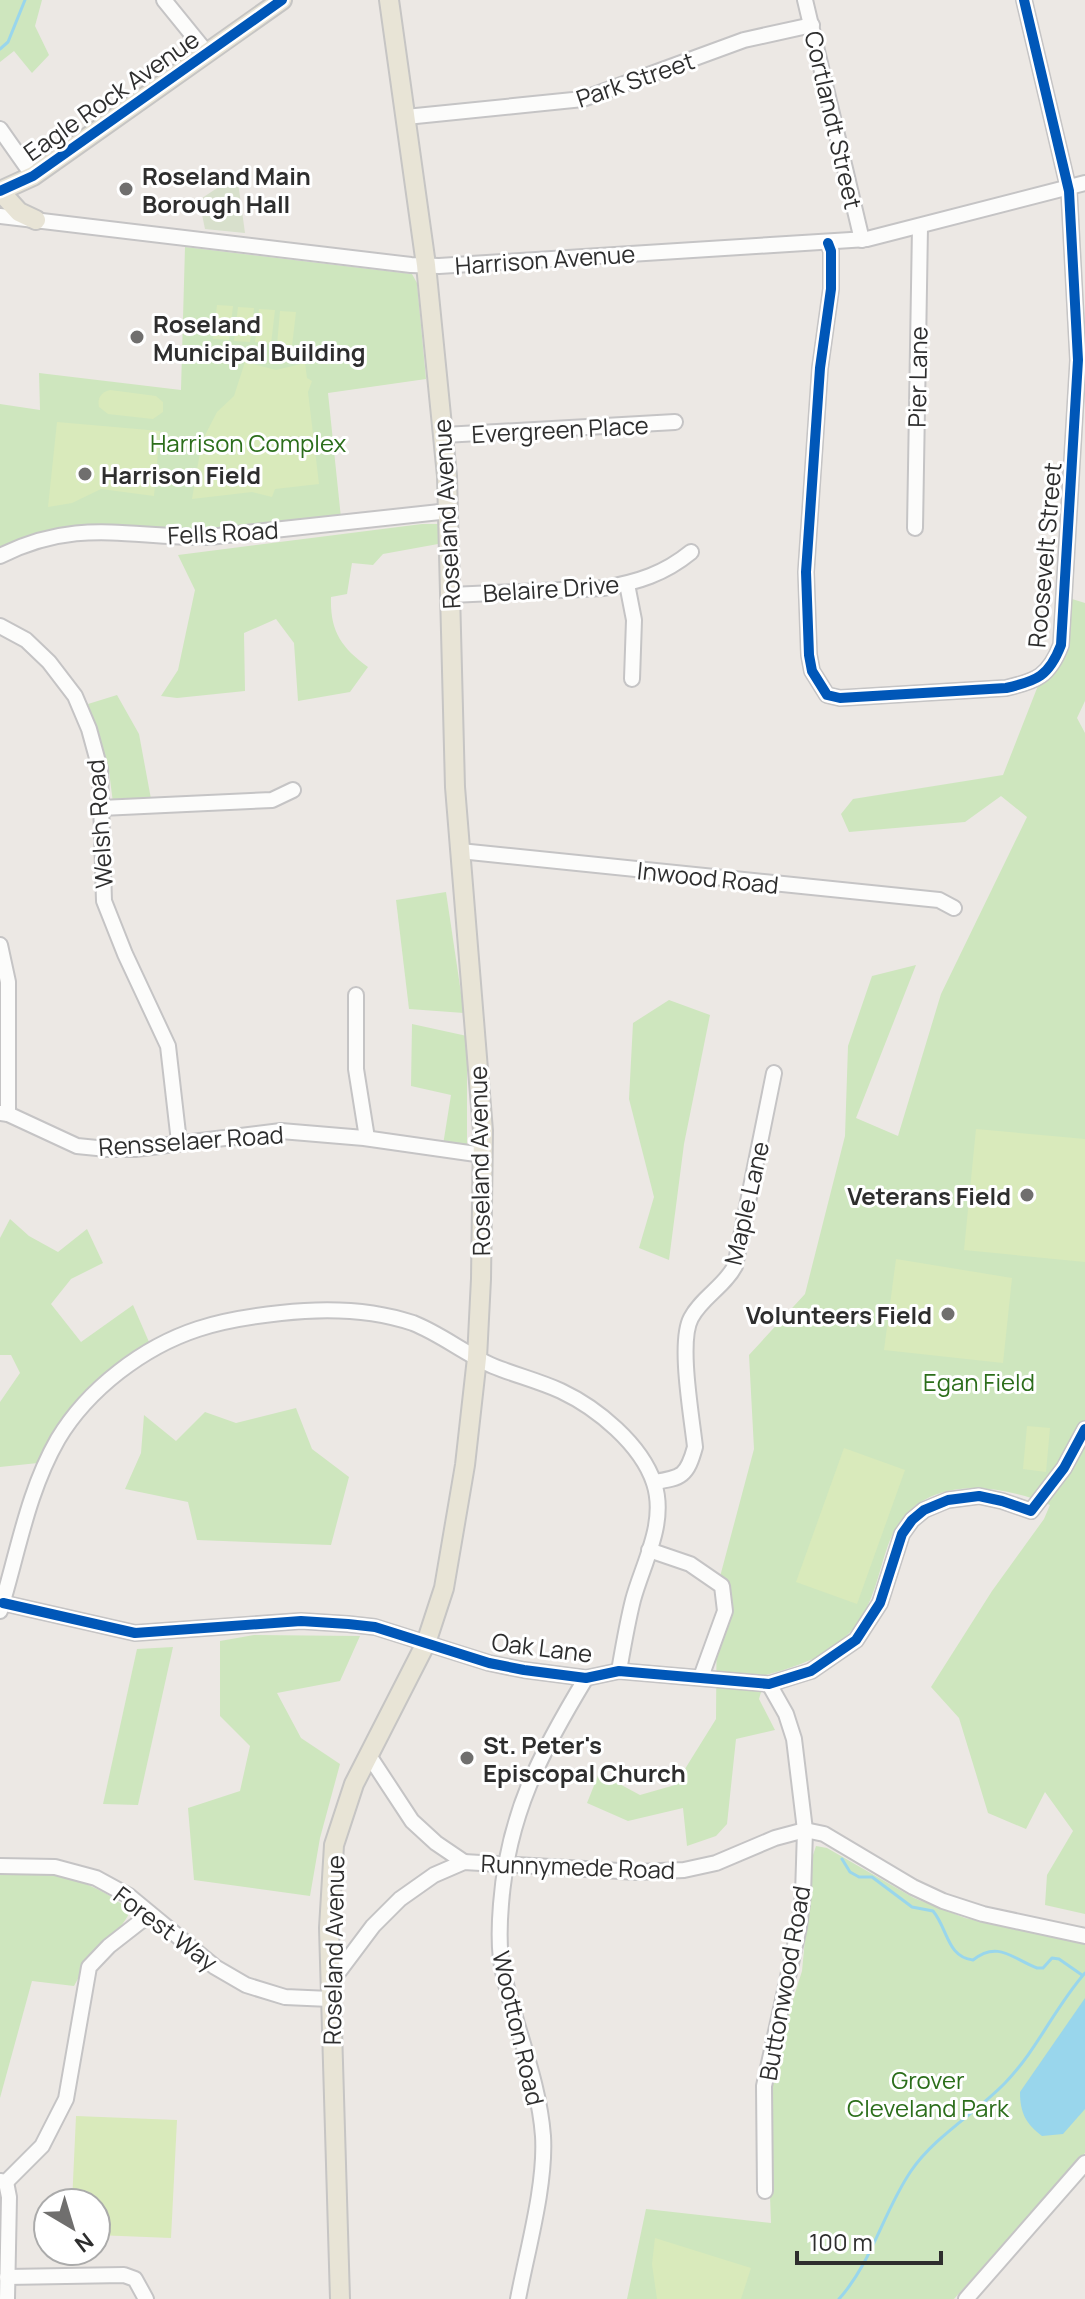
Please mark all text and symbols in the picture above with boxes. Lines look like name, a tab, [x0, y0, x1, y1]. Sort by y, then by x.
street label: Eagle Rock Avenue	[17, 22, 205, 168]
street label: Cortlandt Street	[797, 28, 871, 212]
street label: Park Street	[571, 43, 699, 115]
place label: Roseland Main Borough Hall	[142, 159, 311, 220]
marker: Roseland Main Borough Hall	[117, 180, 135, 198]
street label: Harrison Avenue	[454, 236, 636, 282]
place label: Roseland Municipal Building	[153, 307, 366, 368]
street label: Pier Lane	[900, 326, 934, 428]
marker: Roseland Municipal Building	[128, 328, 146, 346]
street label: Evergreen Place	[471, 408, 649, 450]
street label: Roseland Avenue	[425, 418, 467, 610]
park label: Harrison Complex	[150, 426, 346, 459]
place label: Harrison Field	[101, 458, 261, 491]
street label: Roosevelt Street	[1019, 461, 1069, 649]
marker: Harrison Field	[76, 465, 94, 483]
street label: Fells Road	[167, 513, 279, 551]
street label: Belaire Drive	[482, 567, 620, 609]
street label: Welsh Road	[78, 758, 120, 890]
street label: Inwood Road	[636, 853, 780, 901]
street label: Roseland Avenue	[461, 1066, 497, 1256]
street label: Rensselaer Road	[97, 1117, 285, 1163]
street label: Maple Lane	[716, 1138, 776, 1268]
place label: Veterans Field	[847, 1179, 1011, 1212]
marker: Veterans Field	[1018, 1186, 1036, 1204]
place label: Volunteers Field	[746, 1298, 932, 1331]
marker: Volunteers Field	[939, 1305, 957, 1323]
park label: Egan Field	[923, 1365, 1035, 1398]
street label: Oak Lane	[490, 1624, 594, 1670]
place label: St. Peter's Episcopal Church	[483, 1728, 686, 1789]
marker: St. Peter's Episcopal Church	[458, 1749, 476, 1767]
street label: Runnymede Road	[480, 1846, 676, 1886]
street label: Roseland Avenue	[315, 1855, 351, 2045]
street label: Forest Way	[107, 1878, 225, 1978]
street label: Buttonwood Road	[751, 1883, 817, 2083]
street label: Wootton Road	[485, 1948, 553, 2108]
park label: Grover Cleveland Park	[847, 2063, 1010, 2124]
north arrow	[32, 2187, 112, 2267]
scale bar	[797, 2215, 941, 2265]
text: 100 m	[809, 2225, 873, 2258]
text: N	[69, 2226, 100, 2259]

